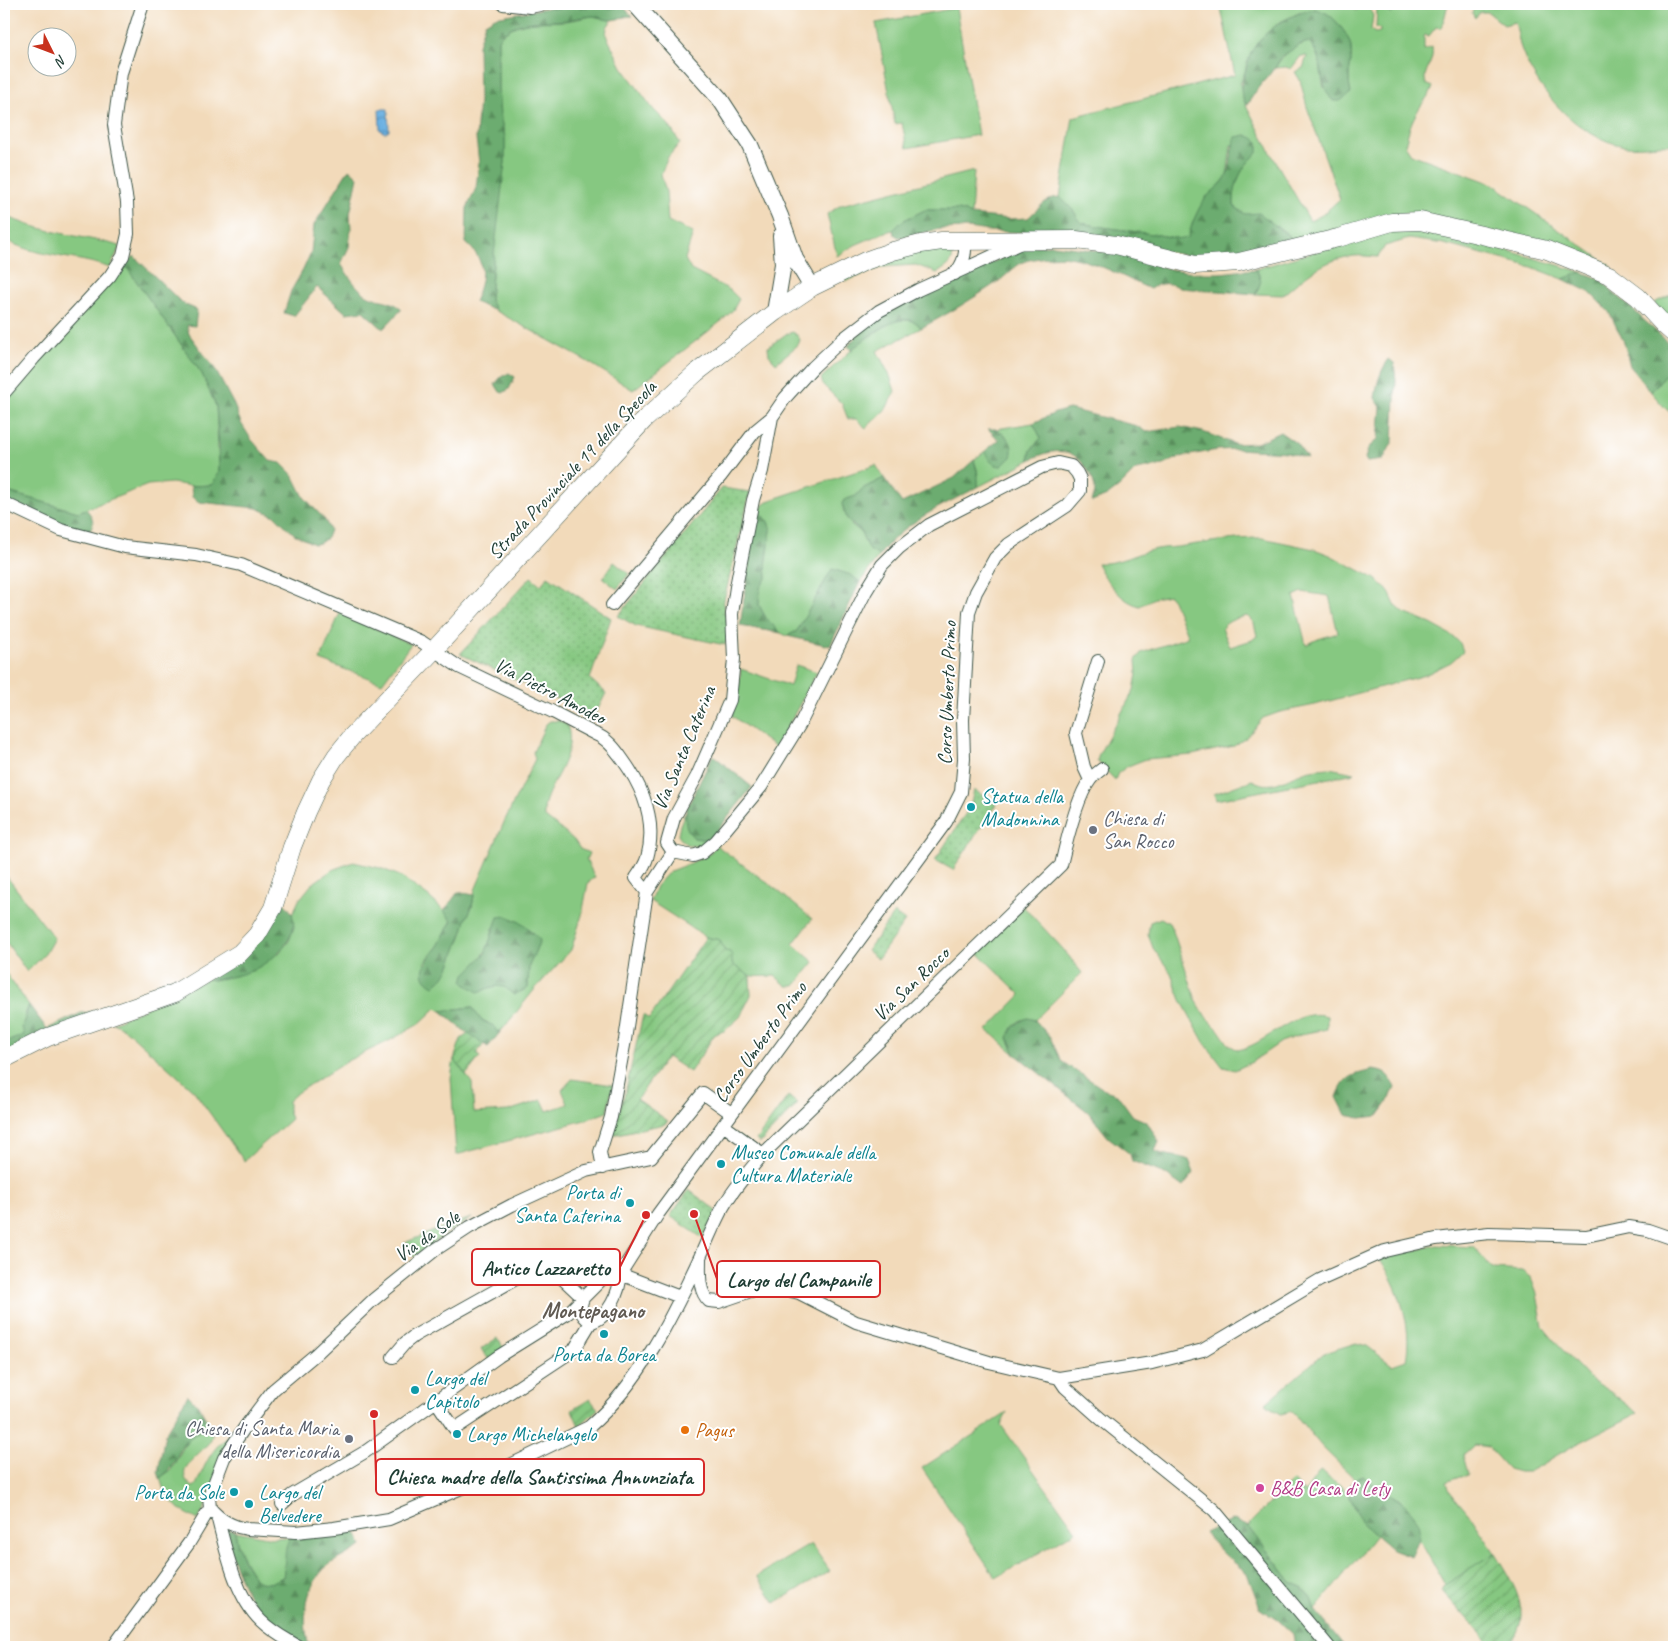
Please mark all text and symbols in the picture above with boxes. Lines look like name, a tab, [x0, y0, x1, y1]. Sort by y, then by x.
north arrow	[28, 28, 78, 78]
text: N	[51, 51, 71, 71]
street label: Strada Provinciale 19 della Specola	[482, 374, 663, 565]
street label: Corso Umberto Primo	[932, 620, 962, 765]
street label: Via Pietro Amodeo	[490, 652, 612, 731]
street label: Via Santa Caterina	[647, 680, 722, 814]
place label: Statua della Madonnina	[981, 784, 1065, 832]
marker: Statua della Madonnina	[965, 801, 977, 813]
place label: Chiesa di San Rocco	[1103, 806, 1175, 854]
marker: Chiesa di San Rocco	[1087, 824, 1099, 836]
street label: Via San Rocco	[868, 940, 956, 1027]
street label: Corso Umberto Primo	[708, 976, 813, 1107]
place label: Museo Comunale della Cultura Materiale	[731, 1140, 877, 1188]
marker: Museo Comunale della Cultura Materiale	[715, 1158, 727, 1170]
place label: Porta di Santa Caterina	[514, 1180, 622, 1228]
marker: Porta di Santa Caterina	[624, 1197, 636, 1209]
street label: Via da Sole	[390, 1204, 466, 1267]
callout: Antico Lazzaretto	[472, 1249, 620, 1285]
text: Antico Lazzaretto	[482, 1255, 612, 1281]
callout: Largo del Campanile	[717, 1261, 880, 1297]
text: Largo del Campanile	[727, 1267, 873, 1293]
district label: Montepagano	[542, 1297, 646, 1325]
marker: Porta da Borea	[598, 1328, 610, 1340]
place label: Porta da Borea	[553, 1342, 657, 1367]
place label: Largo del Capitolo	[425, 1366, 490, 1414]
marker: Largo del Capitolo	[409, 1384, 421, 1396]
place label: Chiesa di Santa Maria della Misericordia	[185, 1416, 341, 1464]
place label: Pagus	[695, 1418, 736, 1443]
place label: Largo Michelangelo	[467, 1422, 597, 1447]
marker: Pagus	[679, 1424, 691, 1436]
marker: Largo Michelangelo	[451, 1428, 463, 1440]
marker: Chiesa di Santa Maria della Misericordia	[343, 1433, 355, 1445]
callout: Chiesa madre della Santissima Annunziata	[376, 1459, 704, 1495]
text: Chiesa madre della Santissima Annunziata	[387, 1464, 695, 1490]
place label: B&B Casa di Lety	[1270, 1476, 1392, 1501]
place label: Porta da Sole	[134, 1480, 225, 1505]
place label: Largo del Belvedere	[259, 1480, 324, 1528]
marker: B&B Casa di Lety	[1254, 1482, 1266, 1494]
marker: Porta da Sole	[228, 1486, 240, 1498]
marker: Largo del Belvedere	[243, 1498, 255, 1510]

